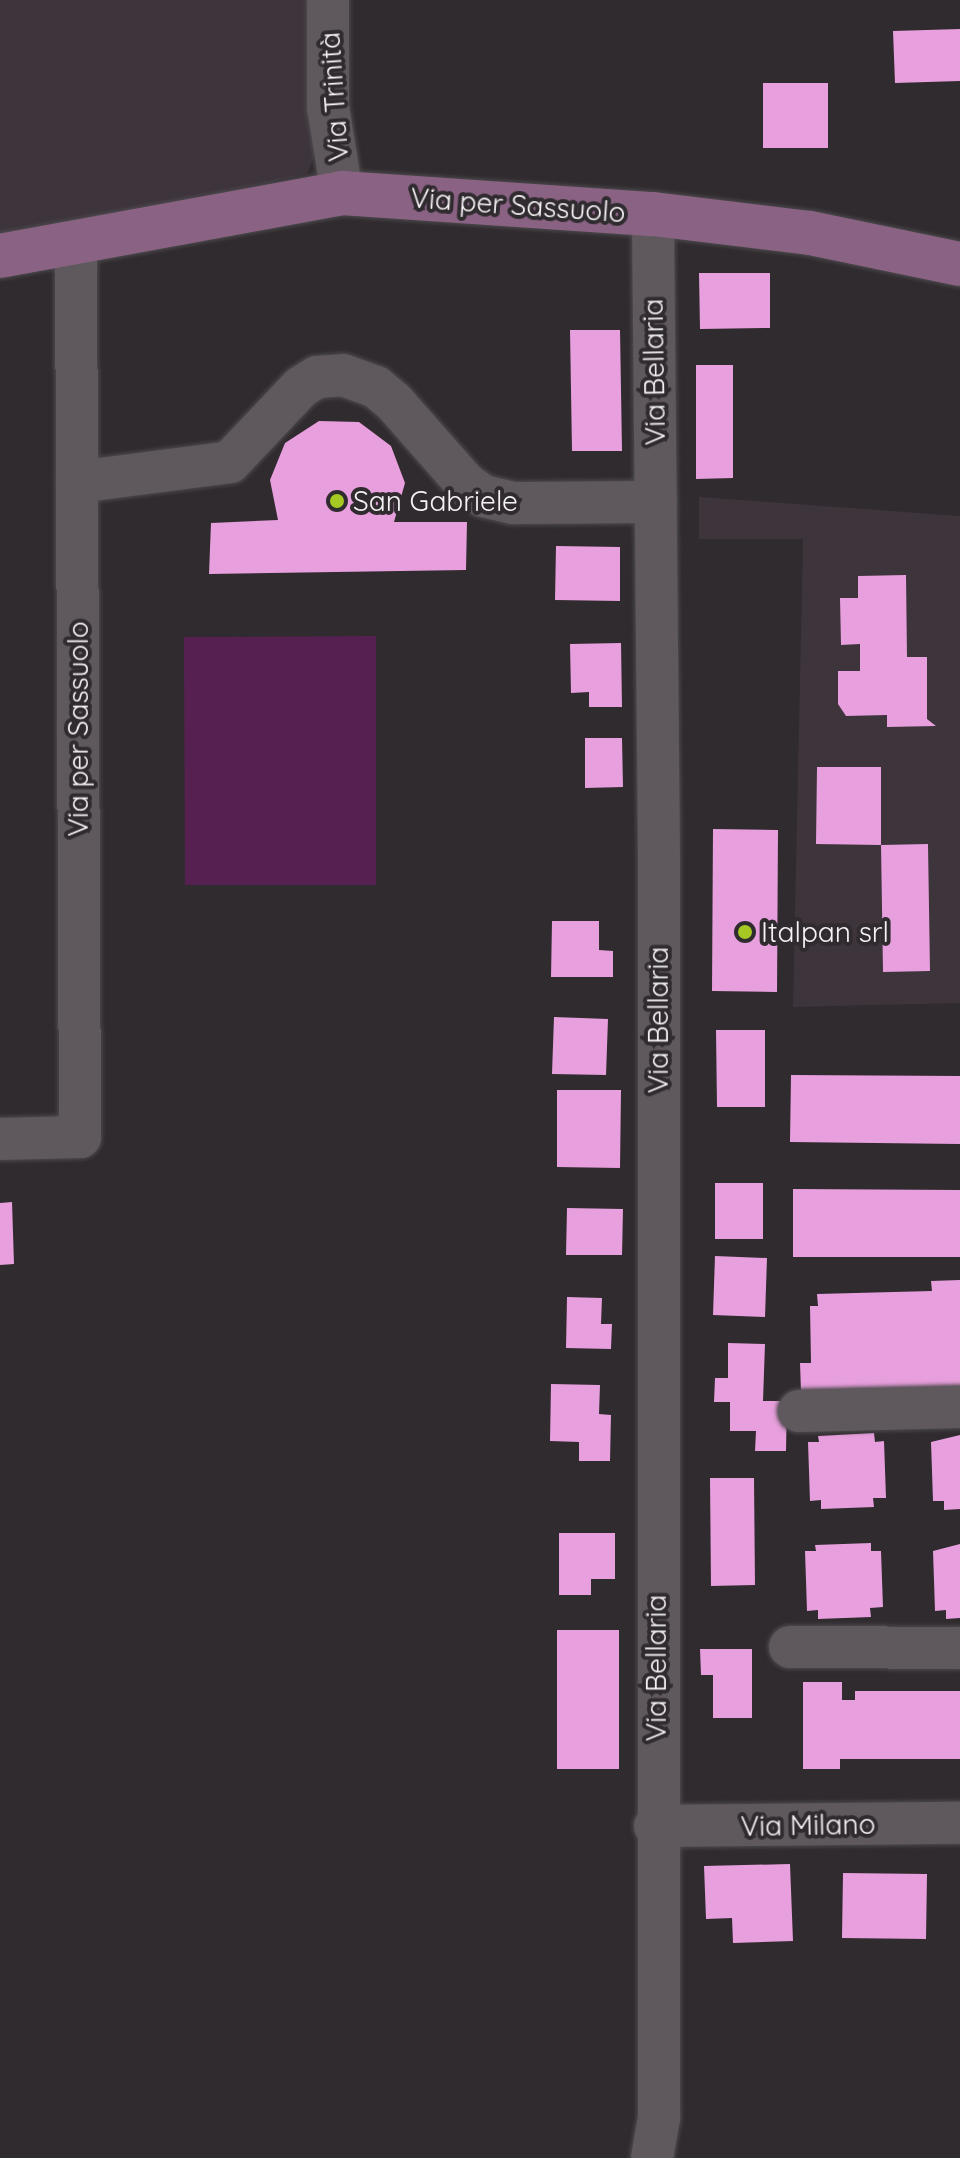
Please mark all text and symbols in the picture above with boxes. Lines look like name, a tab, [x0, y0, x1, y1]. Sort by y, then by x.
street label: Via Trinità	[313, 31, 355, 163]
street label: Via per Sassuolo	[409, 181, 627, 229]
street label: Via Bellaria	[636, 298, 672, 446]
place label: San Gabriele	[353, 484, 518, 518]
marker: San Gabriele	[328, 492, 346, 510]
street label: Via per Sassuolo	[61, 621, 95, 837]
place label: Italpan srl	[761, 915, 889, 949]
marker: Italpan srl	[736, 923, 754, 941]
street label: Via Bellaria	[641, 947, 675, 1093]
street label: Via Bellaria	[639, 1595, 673, 1741]
street label: Via Milano	[740, 1807, 876, 1843]

